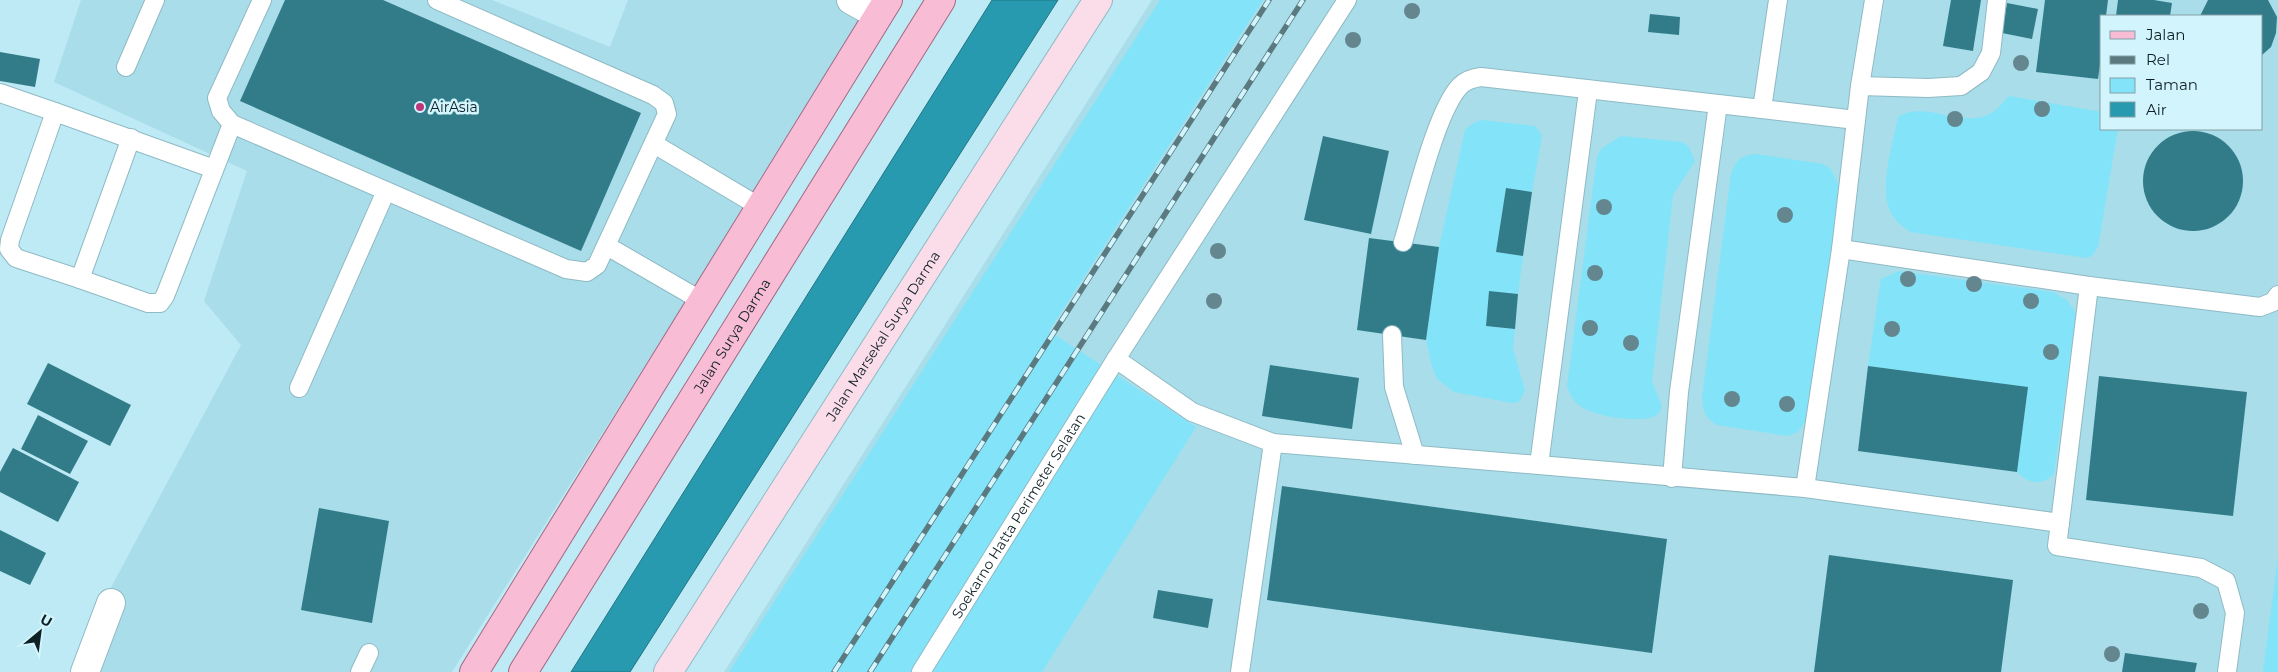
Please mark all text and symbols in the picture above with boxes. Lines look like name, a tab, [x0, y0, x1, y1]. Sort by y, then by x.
legend	[2100, 15, 2263, 130]
text: Jalan	[2145, 25, 2185, 44]
text: Rel	[2146, 50, 2170, 69]
text: Taman	[2146, 75, 2198, 94]
place label: AirAsia	[430, 98, 478, 116]
text: Air	[2146, 100, 2167, 119]
marker: AirAsia	[414, 101, 426, 113]
street label: Jalan Marsekal Surya Darma	[821, 248, 944, 425]
street label: Jalan Surya Darma	[689, 275, 775, 397]
street label: Soekarno Hatta Perimeter Selatan	[948, 410, 1089, 622]
north arrow	[15, 607, 65, 657]
text: U	[37, 610, 55, 631]

